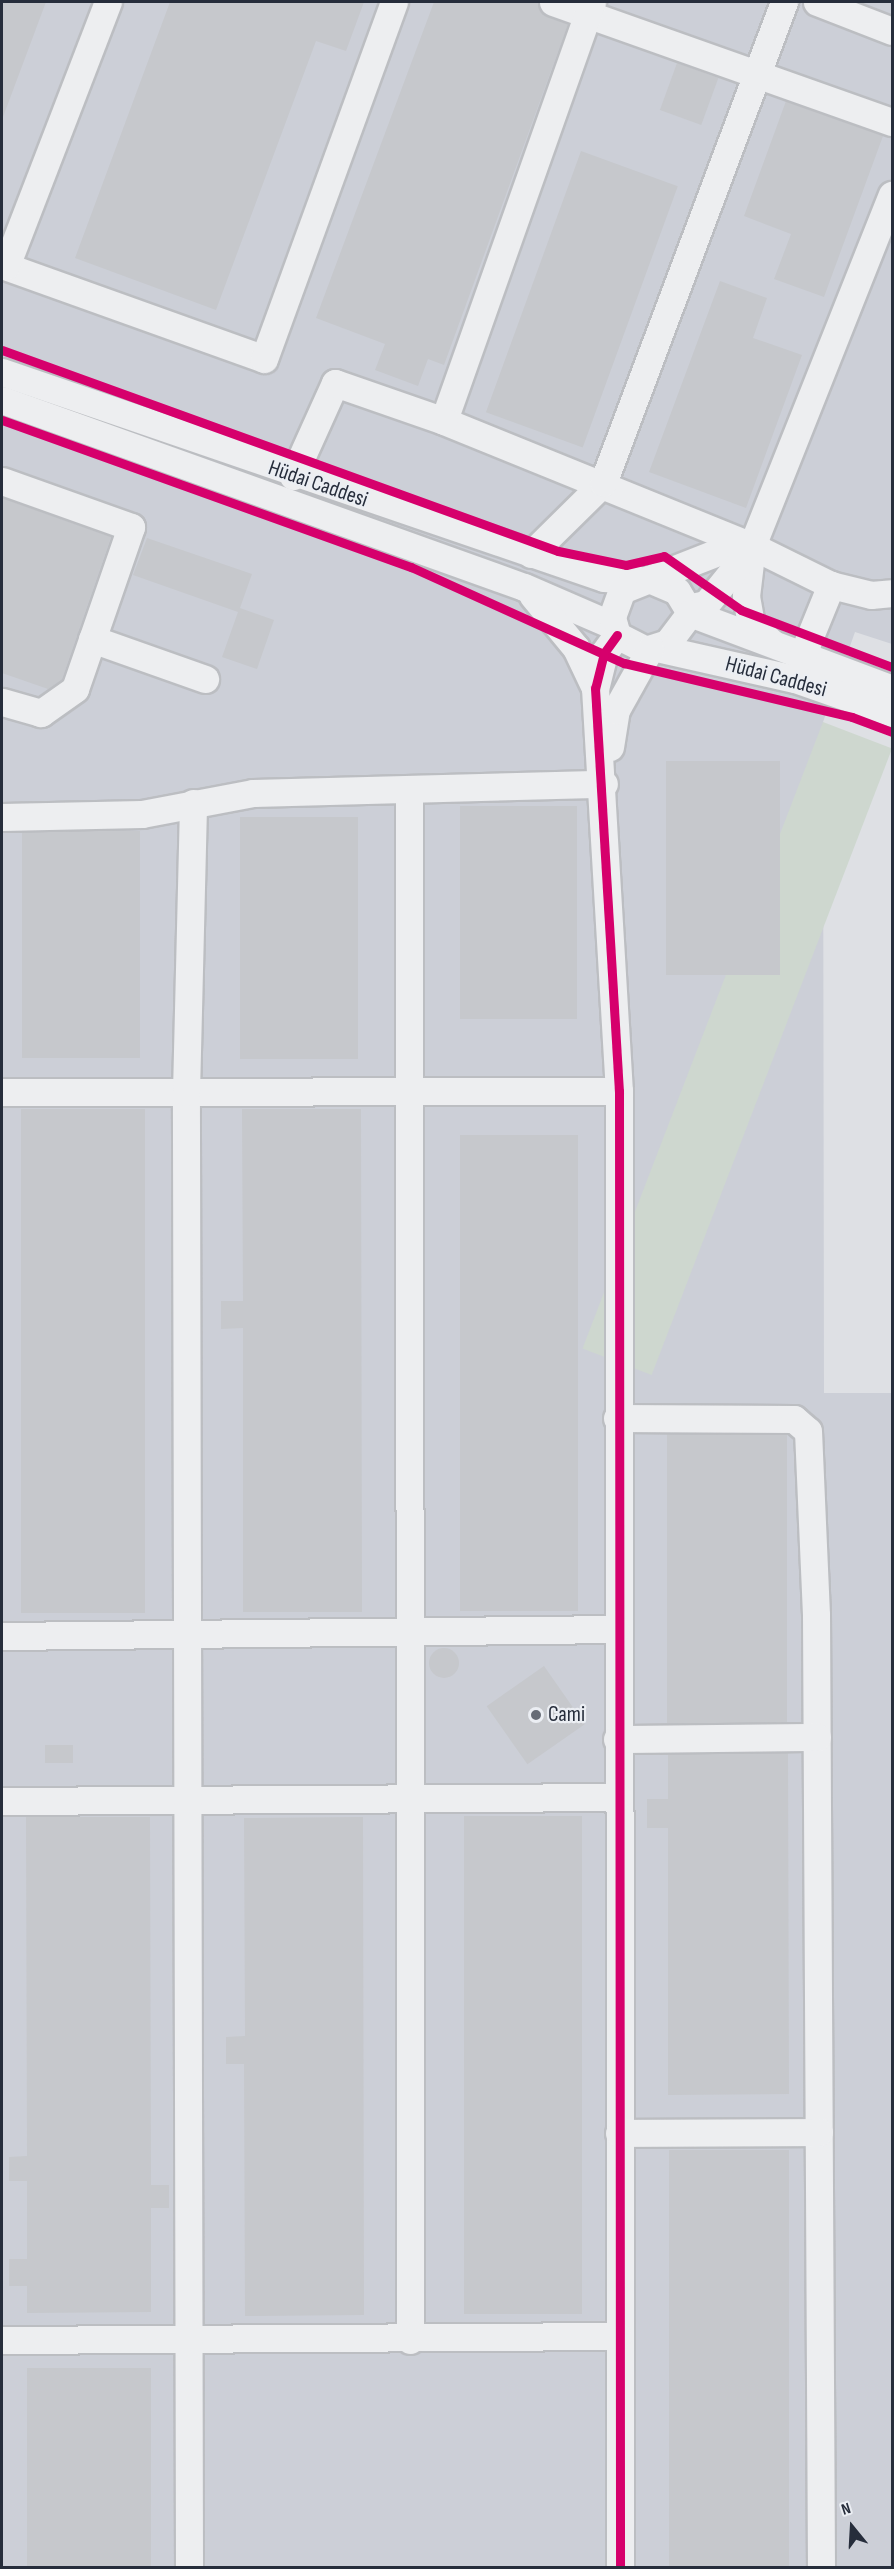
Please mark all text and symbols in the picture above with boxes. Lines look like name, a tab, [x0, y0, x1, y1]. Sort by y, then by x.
street label: Hüdai Caddesi	[265, 455, 371, 513]
street label: Hüdai Caddesi	[723, 651, 829, 703]
place label: Cami	[548, 1702, 585, 1728]
marker: Cami	[529, 1708, 543, 1722]
north arrow	[822, 2497, 882, 2557]
text: N	[839, 2499, 853, 2520]

